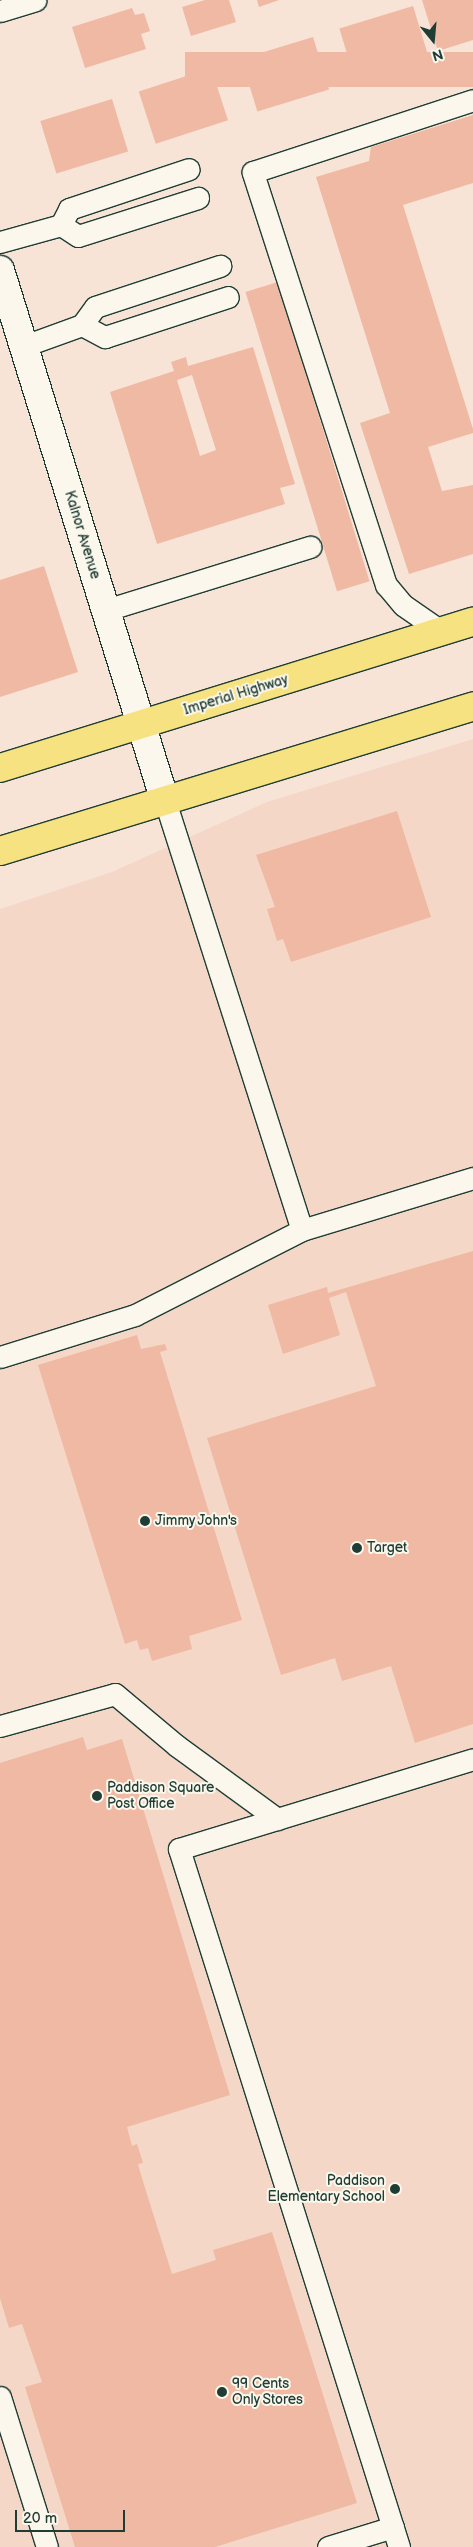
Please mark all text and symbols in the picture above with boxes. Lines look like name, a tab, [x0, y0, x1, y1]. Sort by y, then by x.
north arrow	[408, 15, 458, 65]
text: N	[430, 45, 445, 64]
street label: Kalnor Avenue	[61, 489, 103, 581]
street label: Imperial Highway	[182, 671, 290, 719]
place label: Jimmy John's	[155, 1513, 239, 1529]
marker: Jimmy John's	[139, 1515, 151, 1527]
place label: Target	[367, 1540, 407, 1556]
marker: Target	[351, 1542, 363, 1554]
place label: Paddison Square Post Office	[107, 1780, 214, 1812]
marker: Paddison Square Post Office	[91, 1790, 103, 1802]
place label: Paddison Elementary School	[266, 2173, 385, 2206]
marker: Paddison Elementary School	[389, 2183, 401, 2195]
place label: 99 Cents Only Stores	[232, 2376, 304, 2408]
marker: 99 Cents Only Stores	[216, 2386, 228, 2398]
scale bar	[18, 2500, 128, 2532]
text: 20 m	[23, 2509, 57, 2528]

